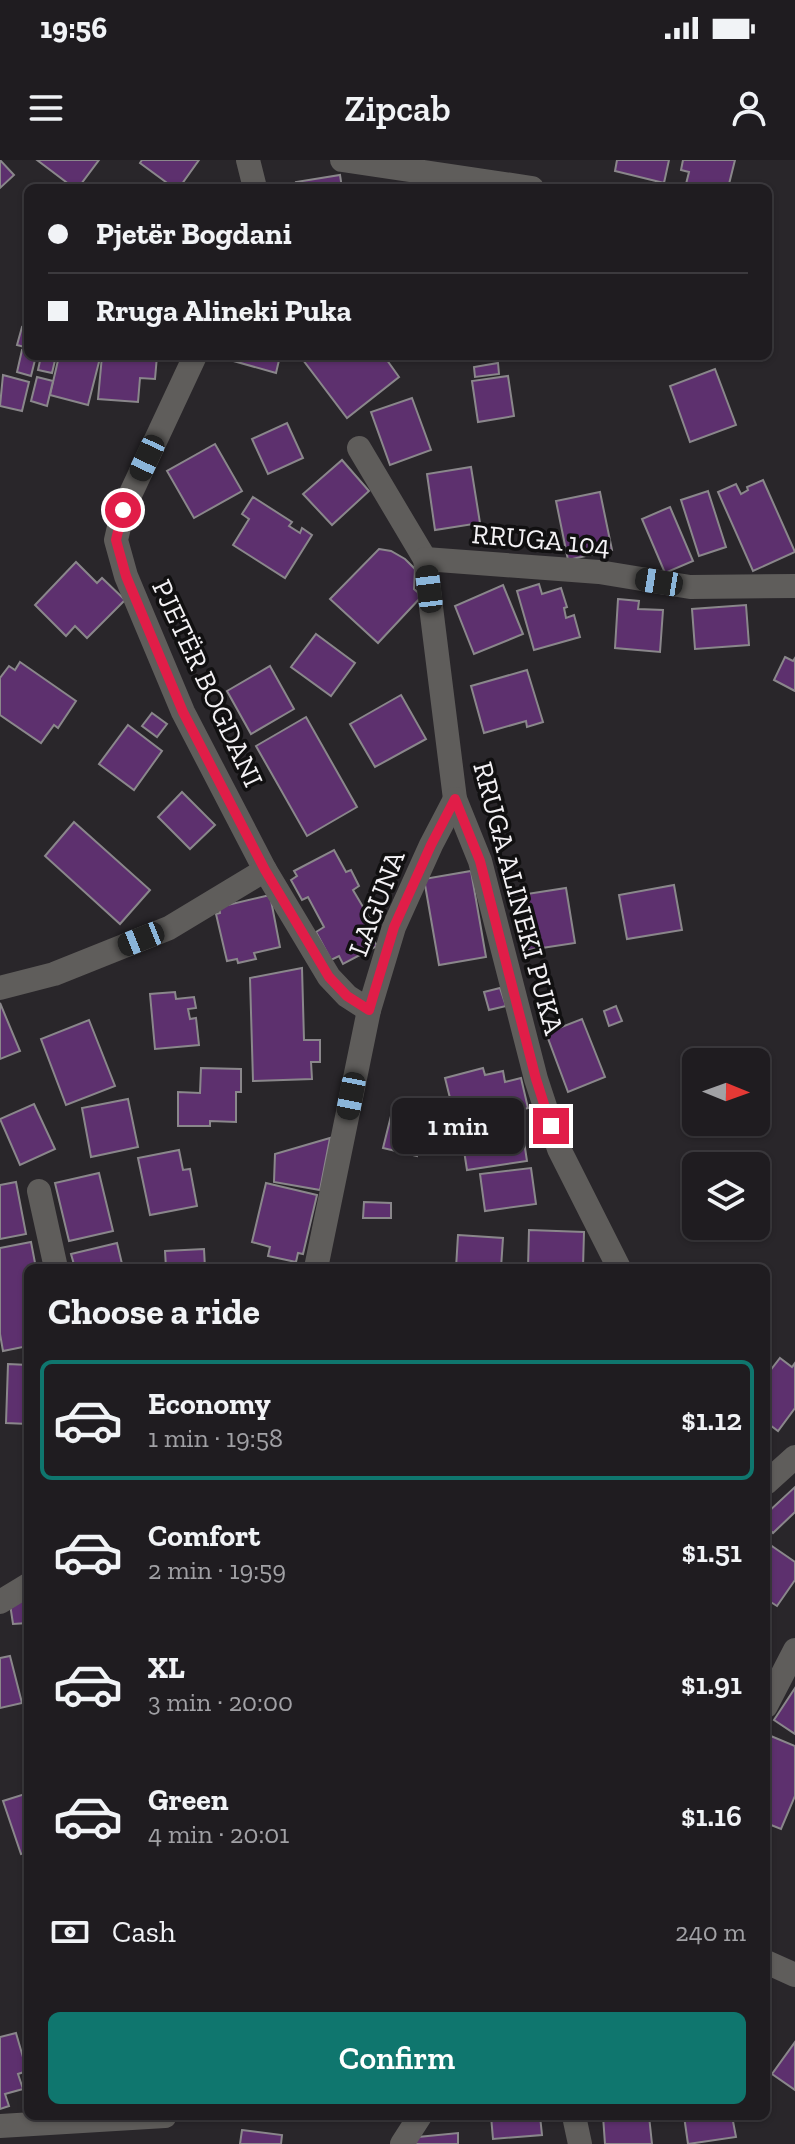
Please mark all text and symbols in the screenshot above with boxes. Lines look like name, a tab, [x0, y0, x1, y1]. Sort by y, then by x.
text: 19:56	[40, 10, 107, 46]
icon: menu	[24, 86, 68, 130]
icon: person	[727, 86, 771, 130]
text: Zipcab	[344, 87, 451, 130]
text: Pjetër Bogdani	[96, 216, 292, 252]
text: Rruga Alineki Puka	[96, 293, 352, 329]
car	[126, 431, 168, 485]
route start	[105, 492, 141, 528]
street label: RRUGA 104	[470, 517, 612, 562]
car	[414, 564, 444, 614]
car	[633, 566, 685, 598]
street label: PJETËR BOGDANI	[145, 574, 270, 792]
street label: RRUGA ALINEKI PUKA	[466, 758, 571, 1039]
street label: LAGUNA	[341, 845, 412, 961]
car	[114, 919, 168, 959]
north arrow	[682, 1048, 770, 1136]
map controls	[682, 1048, 770, 1240]
car	[335, 1070, 367, 1122]
callout: 1 min	[391, 1098, 523, 1154]
route end	[533, 1108, 569, 1144]
text: 1 min	[427, 1110, 489, 1142]
button: layers	[682, 1152, 770, 1240]
text: Choose a ride	[48, 1290, 260, 1333]
icon: car	[52, 1384, 124, 1456]
text: Economy	[148, 1386, 271, 1422]
text: $1.12	[681, 1402, 742, 1438]
text: 1 min · 19:58	[148, 1422, 283, 1454]
icon: car	[52, 1516, 124, 1588]
text: Comfort	[148, 1518, 260, 1554]
text: $1.51	[681, 1534, 742, 1570]
text: 2 min · 19:59	[148, 1554, 286, 1586]
icon: car	[52, 1648, 124, 1720]
text: XL	[148, 1650, 185, 1686]
text: $1.91	[681, 1666, 742, 1702]
text: 3 min · 20:00	[148, 1686, 293, 1718]
icon: car	[52, 1780, 124, 1852]
text: Green	[148, 1782, 228, 1818]
text: $1.16	[681, 1798, 742, 1834]
text: 4 min · 20:01	[148, 1818, 289, 1850]
icon: cash	[48, 1910, 92, 1954]
text: Cash	[112, 1914, 176, 1950]
text: 240 m	[675, 1916, 746, 1948]
button: Confirm	[48, 2012, 746, 2104]

